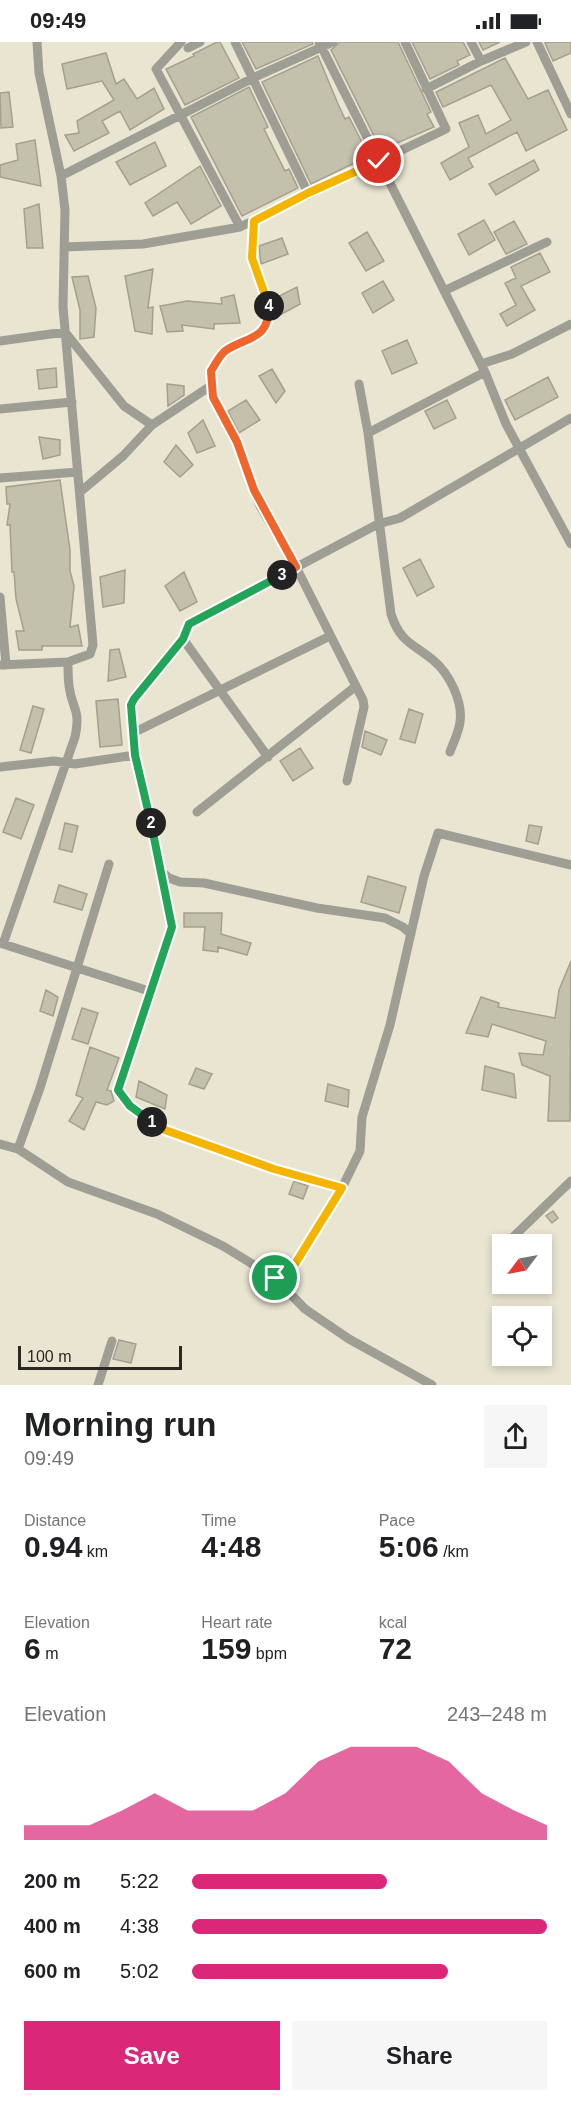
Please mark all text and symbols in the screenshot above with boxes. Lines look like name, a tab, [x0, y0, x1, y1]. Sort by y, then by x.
text: 09:49	[30, 8, 86, 33]
pin	[353, 135, 404, 186]
icon: check	[362, 144, 395, 177]
pin: 4	[254, 291, 284, 321]
text: 4	[265, 297, 273, 314]
pin: 3	[267, 560, 297, 590]
text: 3	[278, 566, 286, 583]
pin: 2	[136, 808, 166, 838]
text: 2	[147, 814, 155, 831]
pin: 1	[137, 1107, 167, 1137]
text: 1	[148, 1113, 156, 1130]
north arrow	[492, 1234, 552, 1294]
map controls	[492, 1234, 552, 1366]
pin	[249, 1252, 300, 1303]
icon: arrive	[258, 1261, 291, 1294]
button: locate	[492, 1306, 552, 1366]
scale bar	[18, 1343, 182, 1370]
text: 100 m	[27, 1348, 71, 1365]
button: share	[484, 1405, 547, 1468]
text: Morning run	[24, 1406, 216, 1443]
text: 09:49	[24, 1447, 74, 1469]
text: Distance	[24, 1512, 86, 1529]
text: Time	[201, 1512, 236, 1529]
text: Pace	[379, 1512, 415, 1529]
text: 0.94	[24, 1530, 82, 1563]
text: 4:48	[201, 1530, 261, 1563]
text: 5:06	[379, 1530, 439, 1563]
text: km	[82, 1543, 108, 1560]
text: /km	[439, 1543, 469, 1560]
text: Elevation	[24, 1614, 90, 1631]
text: Heart rate	[201, 1614, 272, 1631]
text: kcal	[379, 1614, 407, 1631]
text: 6	[24, 1632, 41, 1665]
text: 159	[201, 1632, 251, 1665]
text: 72	[379, 1632, 412, 1665]
text: m	[41, 1645, 58, 1662]
text: bpm	[251, 1645, 287, 1662]
text: Elevation	[24, 1703, 106, 1725]
text: 243–248 m	[447, 1703, 547, 1725]
text: 200 m	[24, 1870, 81, 1892]
text: 5:22	[120, 1870, 159, 1892]
text: 400 m	[24, 1915, 81, 1937]
text: 4:38	[120, 1915, 159, 1937]
text: 600 m	[24, 1960, 81, 1982]
text: 5:02	[120, 1960, 159, 1982]
button: Save	[24, 2021, 280, 2090]
button: Share	[292, 2021, 547, 2090]

